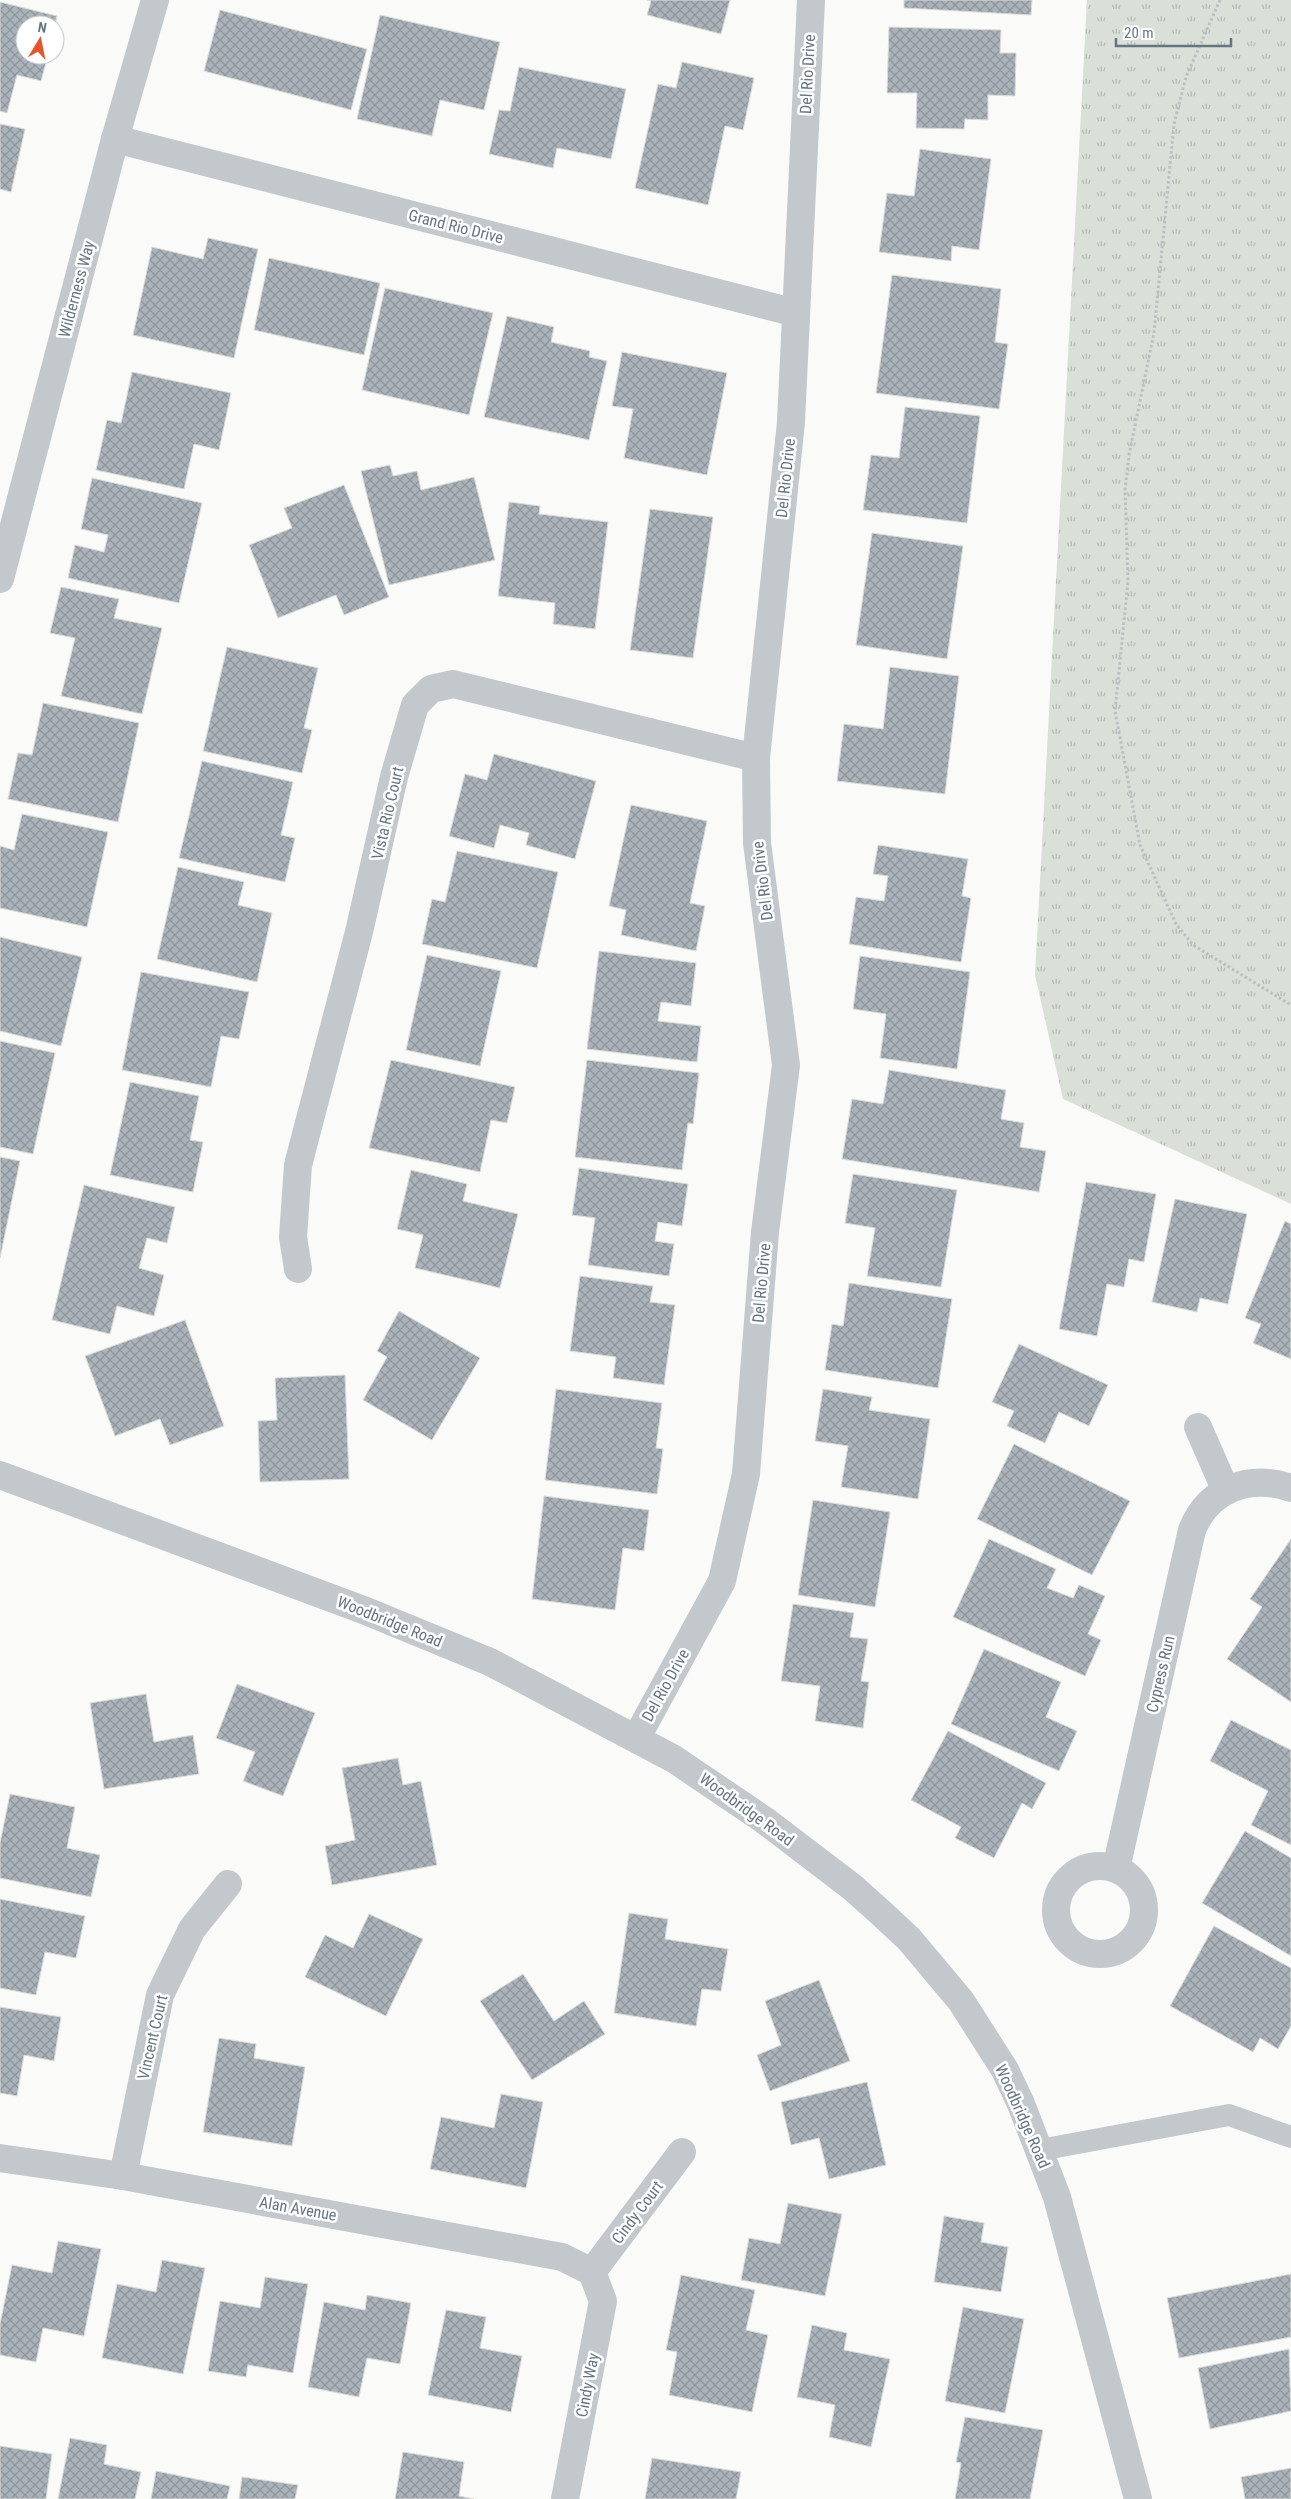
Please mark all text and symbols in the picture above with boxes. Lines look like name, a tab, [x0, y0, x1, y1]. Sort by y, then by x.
north arrow	[15, 15, 65, 65]
scale bar	[1116, 15, 1231, 47]
text: N	[37, 19, 48, 36]
text: 20 m	[1124, 24, 1154, 42]
street label: Del Rio Drive	[796, 34, 819, 114]
street label: Grand Rio Drive	[407, 206, 505, 247]
street label: Wilderness Way	[54, 238, 99, 340]
street label: Del Rio Drive	[772, 437, 799, 519]
street label: Vista Rio Court	[368, 765, 407, 861]
street label: Del Rio Drive	[748, 840, 777, 922]
street label: Del Rio Drive	[749, 1242, 774, 1324]
street label: Woodbridge Road	[335, 1592, 445, 1651]
street label: Cypress Run	[1142, 1634, 1179, 1714]
street label: Del Rio Drive	[638, 1646, 693, 1725]
street label: Woodbridge Road	[696, 1769, 797, 1850]
street label: Vincent Court	[134, 1993, 172, 2081]
street label: Woodbridge Road	[991, 2061, 1054, 2171]
street label: Cindy Court	[608, 2177, 667, 2247]
street label: Alan Avenue	[258, 2192, 338, 2225]
street label: Cindy Way	[572, 2351, 603, 2419]

